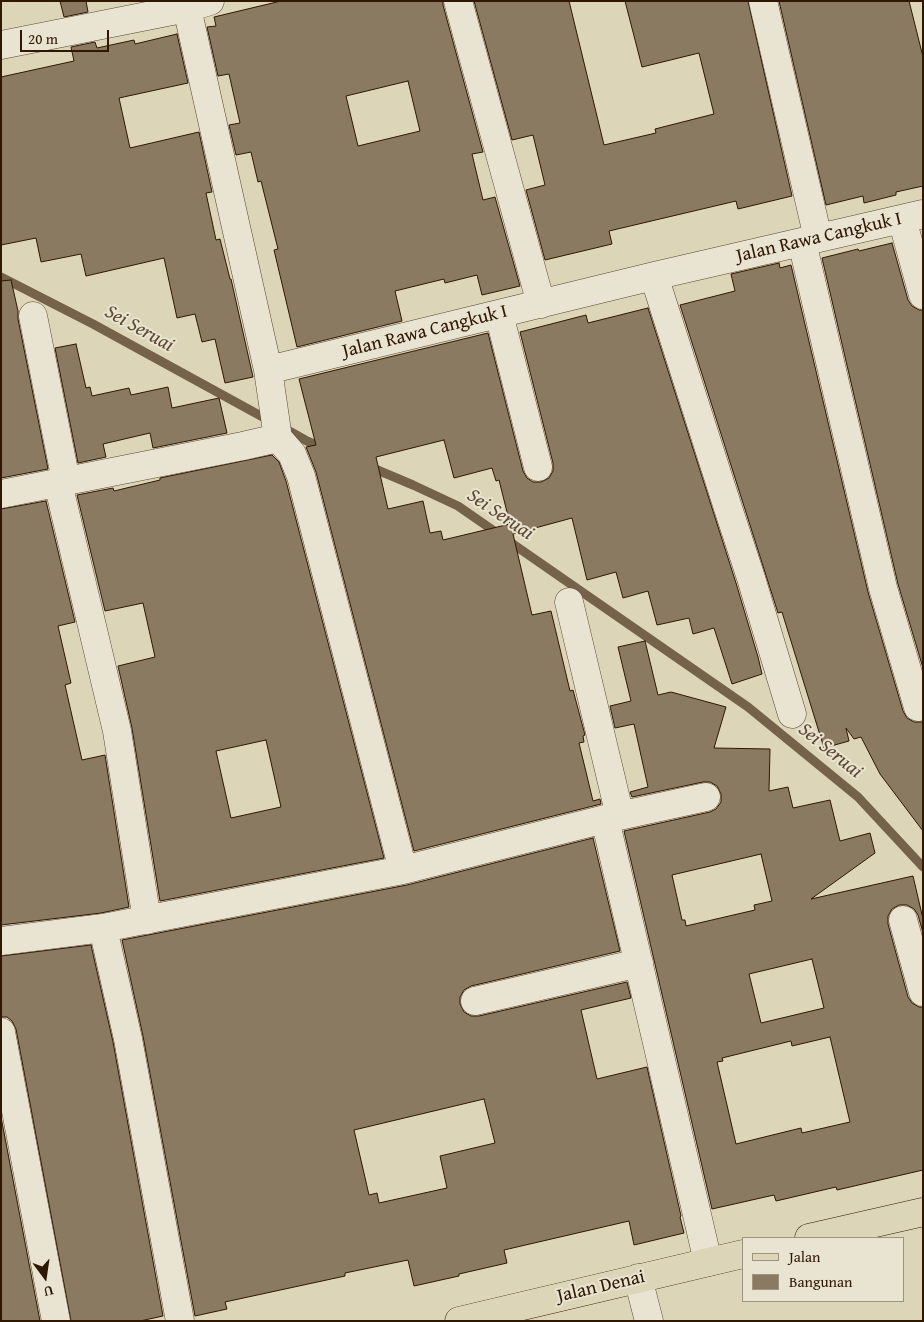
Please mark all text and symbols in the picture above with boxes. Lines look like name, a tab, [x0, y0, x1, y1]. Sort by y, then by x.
scale bar	[22, 20, 111, 52]
text: 20 m	[28, 28, 58, 49]
street label: Jalan Rawa Cangkuk I	[734, 208, 904, 268]
water label: Sei Seruai	[100, 300, 178, 358]
street label: Jalan Rawa Cangkuk I	[340, 300, 510, 364]
water label: Sei Seruai	[462, 484, 538, 546]
water label: Sei Seruai	[793, 718, 867, 784]
legend	[742, 1237, 904, 1302]
text: Jalan	[789, 1246, 821, 1267]
north arrow	[20, 1252, 70, 1302]
street label: Jalan Denai	[555, 1266, 647, 1308]
text: Bangunan	[789, 1271, 853, 1292]
text: U	[42, 1281, 56, 1302]

